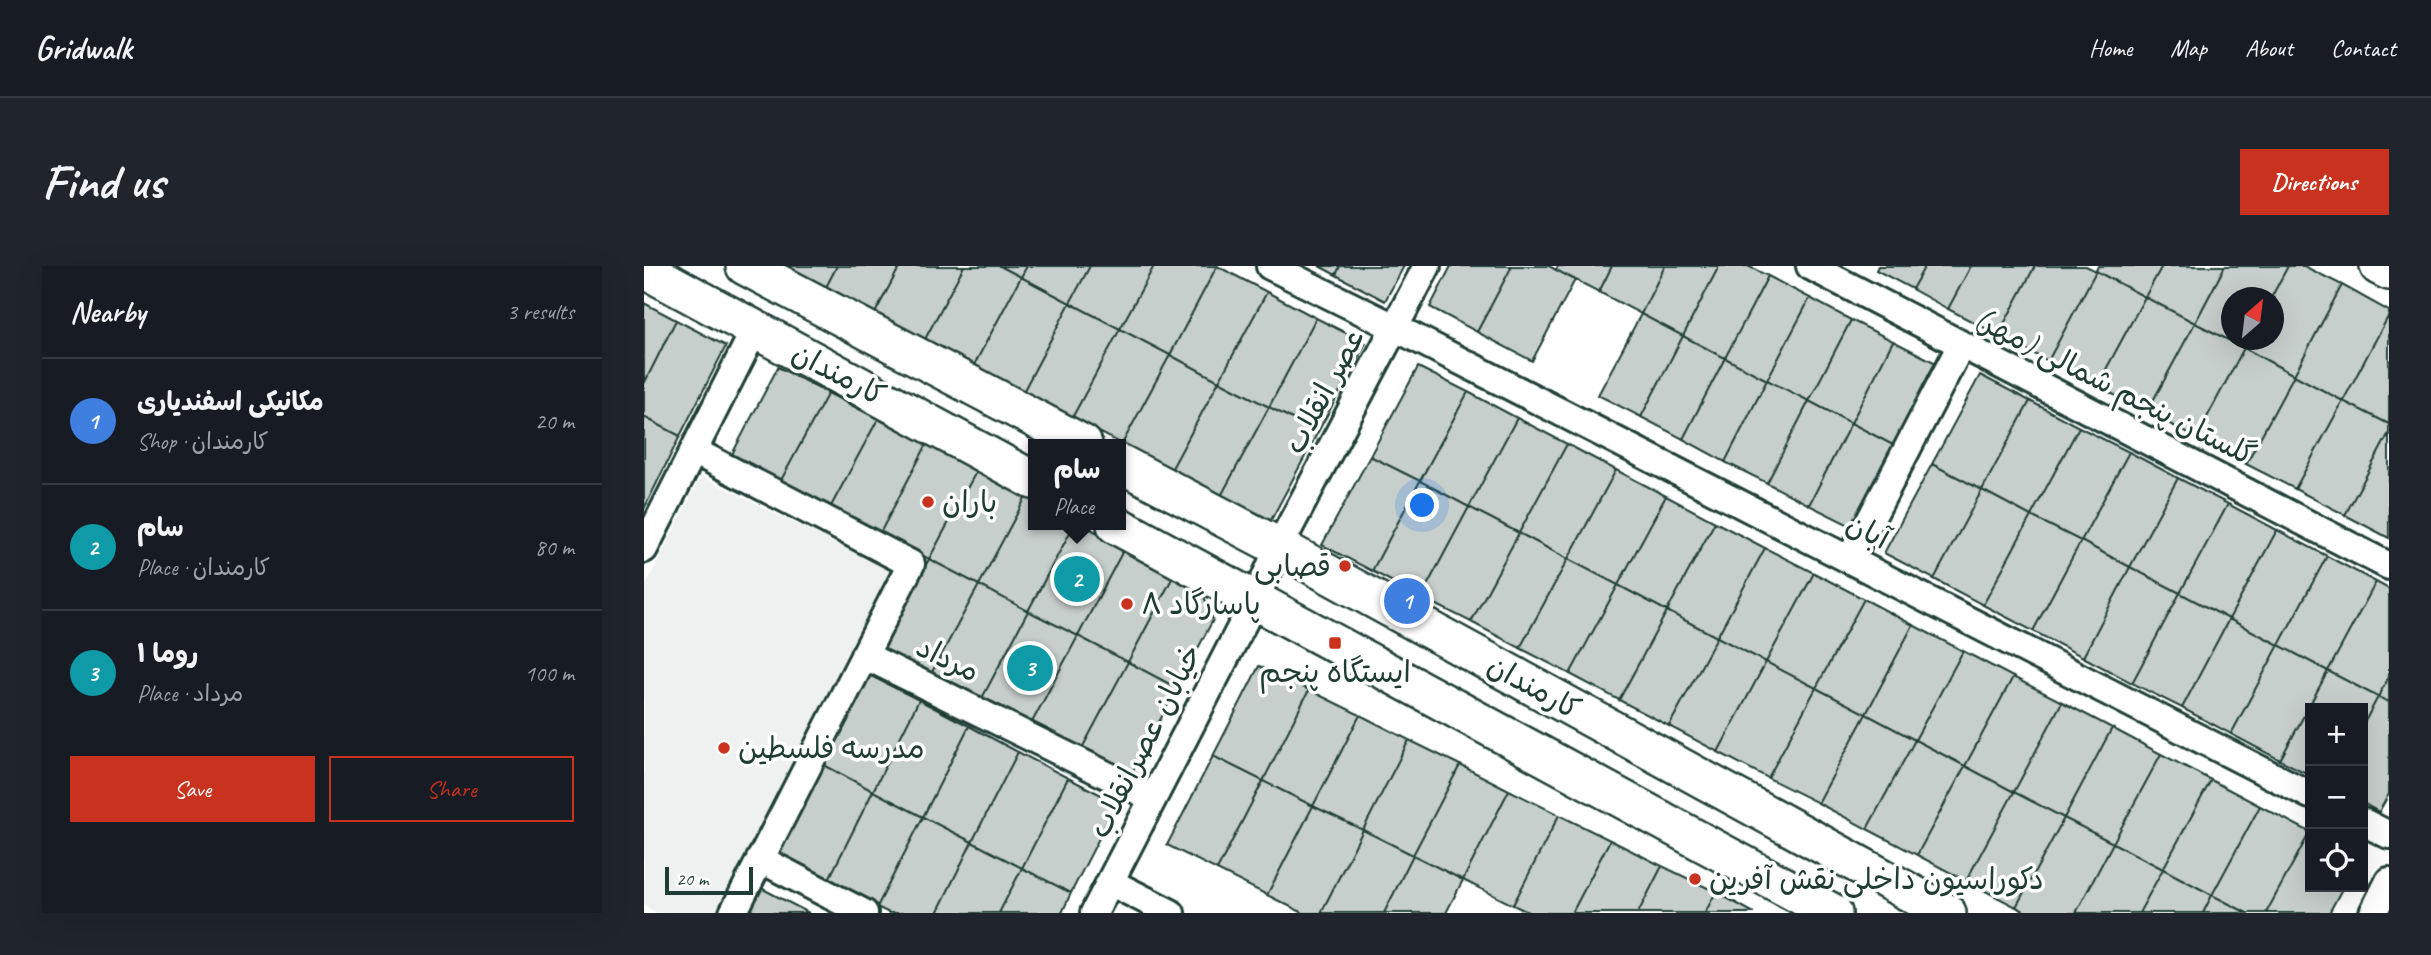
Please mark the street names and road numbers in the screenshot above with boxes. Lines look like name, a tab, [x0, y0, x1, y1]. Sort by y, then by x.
street label: گلستان پنجم شمالی (مهر)	[1967, 300, 2262, 477]
street label: عصر انقلاب	[1275, 322, 1373, 460]
street label: کارمندان	[786, 334, 892, 414]
street label: آبان	[1840, 504, 1897, 559]
street label: مرداد	[910, 627, 986, 691]
street label: خیابان عصرانقلاب	[1080, 638, 1210, 844]
street label: کارمندان	[1481, 646, 1587, 728]

